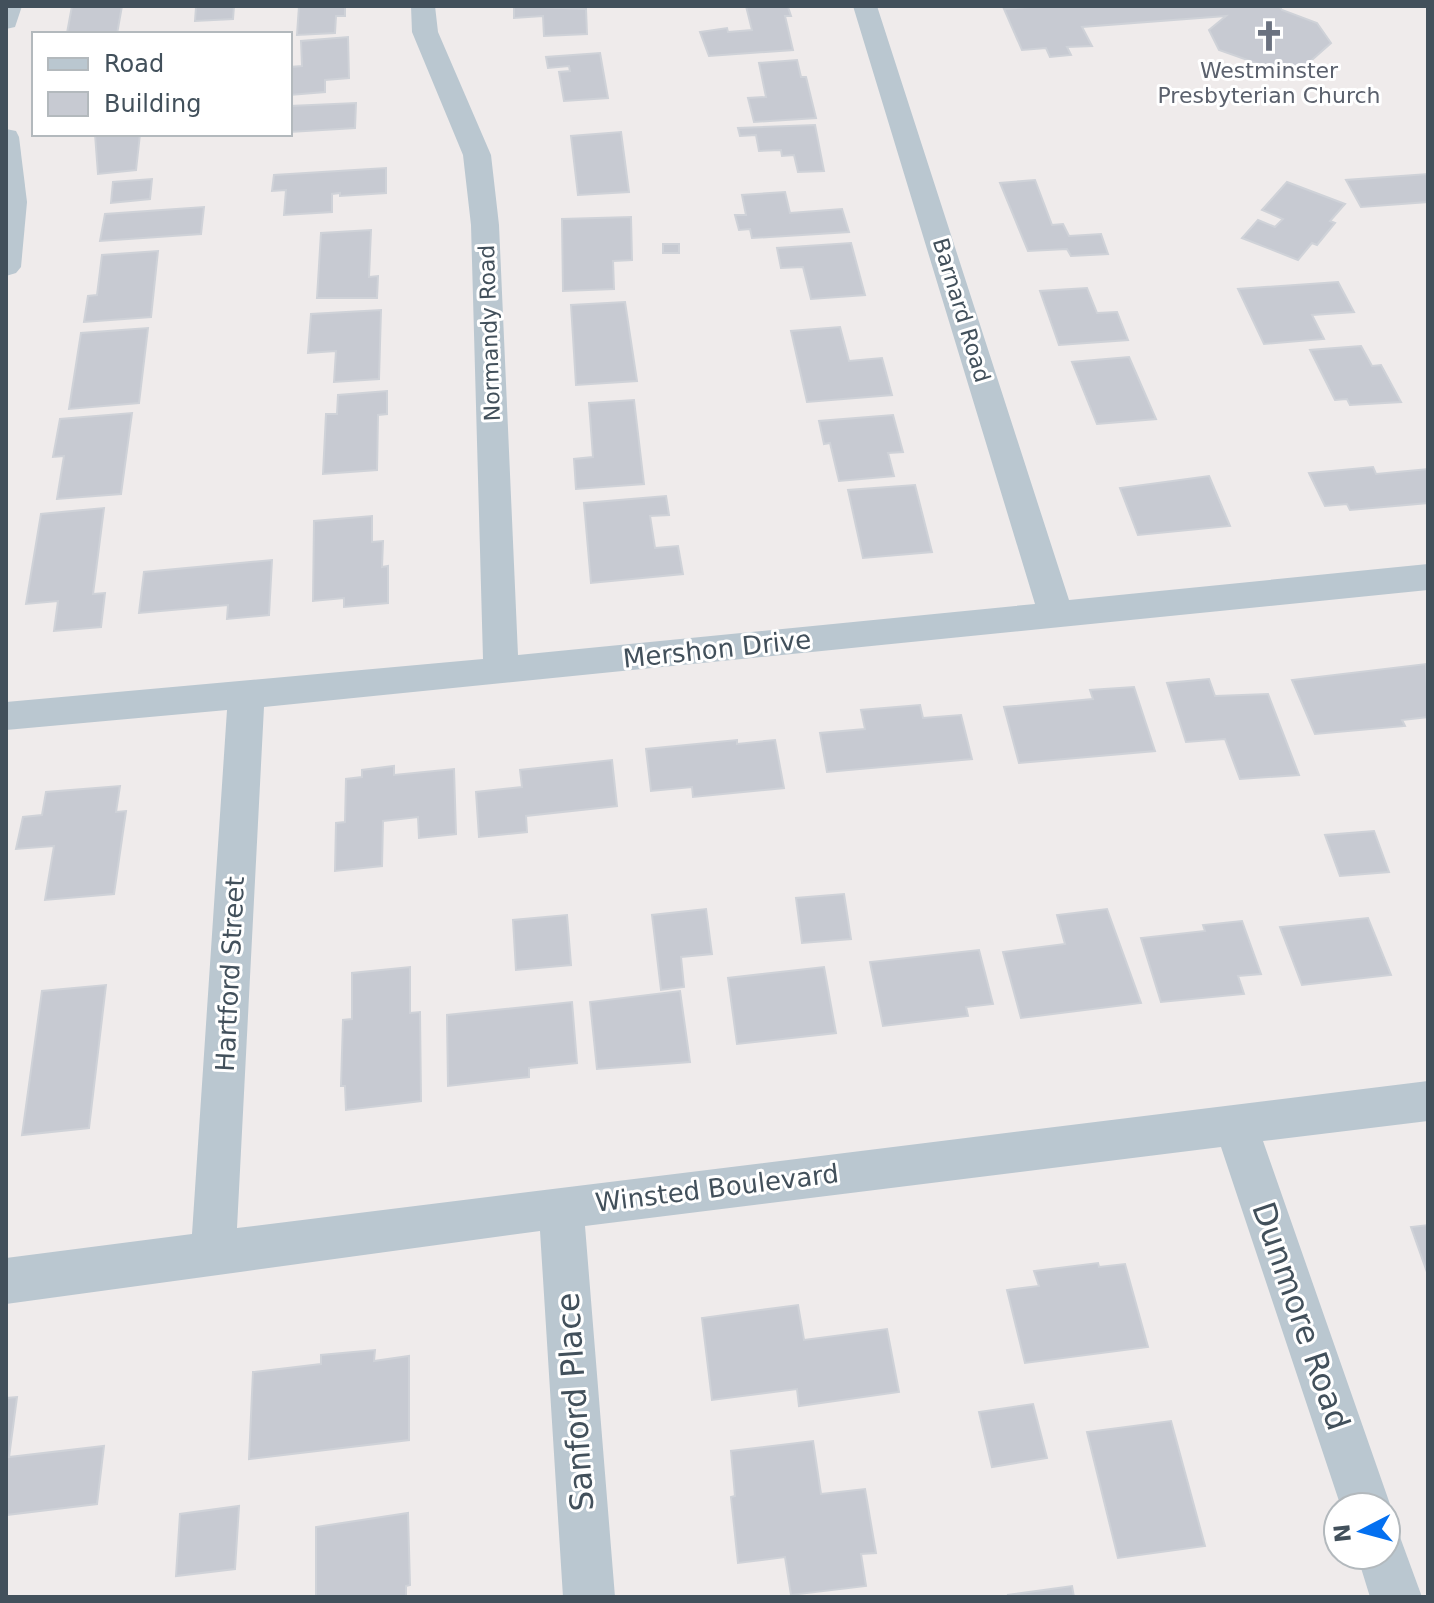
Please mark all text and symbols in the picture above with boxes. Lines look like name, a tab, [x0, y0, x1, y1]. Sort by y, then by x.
church icon: Westminster Presbyterian Church	[1252, 19, 1286, 53]
legend	[32, 32, 292, 136]
text: Road	[104, 50, 164, 78]
place label: Westminster Presbyterian Church	[1157, 58, 1381, 108]
text: Building	[104, 90, 201, 118]
street label: Barnard Road	[928, 235, 995, 385]
street label: Normandy Road	[474, 244, 505, 422]
street label: Mershon Drive	[621, 624, 813, 674]
street label: Hartford Street	[210, 876, 250, 1072]
street label: Winsted Boulevard	[594, 1158, 840, 1218]
street label: Dunmore Road	[1244, 1197, 1358, 1435]
street label: Sanford Place	[548, 1291, 602, 1513]
north arrow	[1322, 1491, 1402, 1571]
text: N	[1329, 1523, 1356, 1544]

